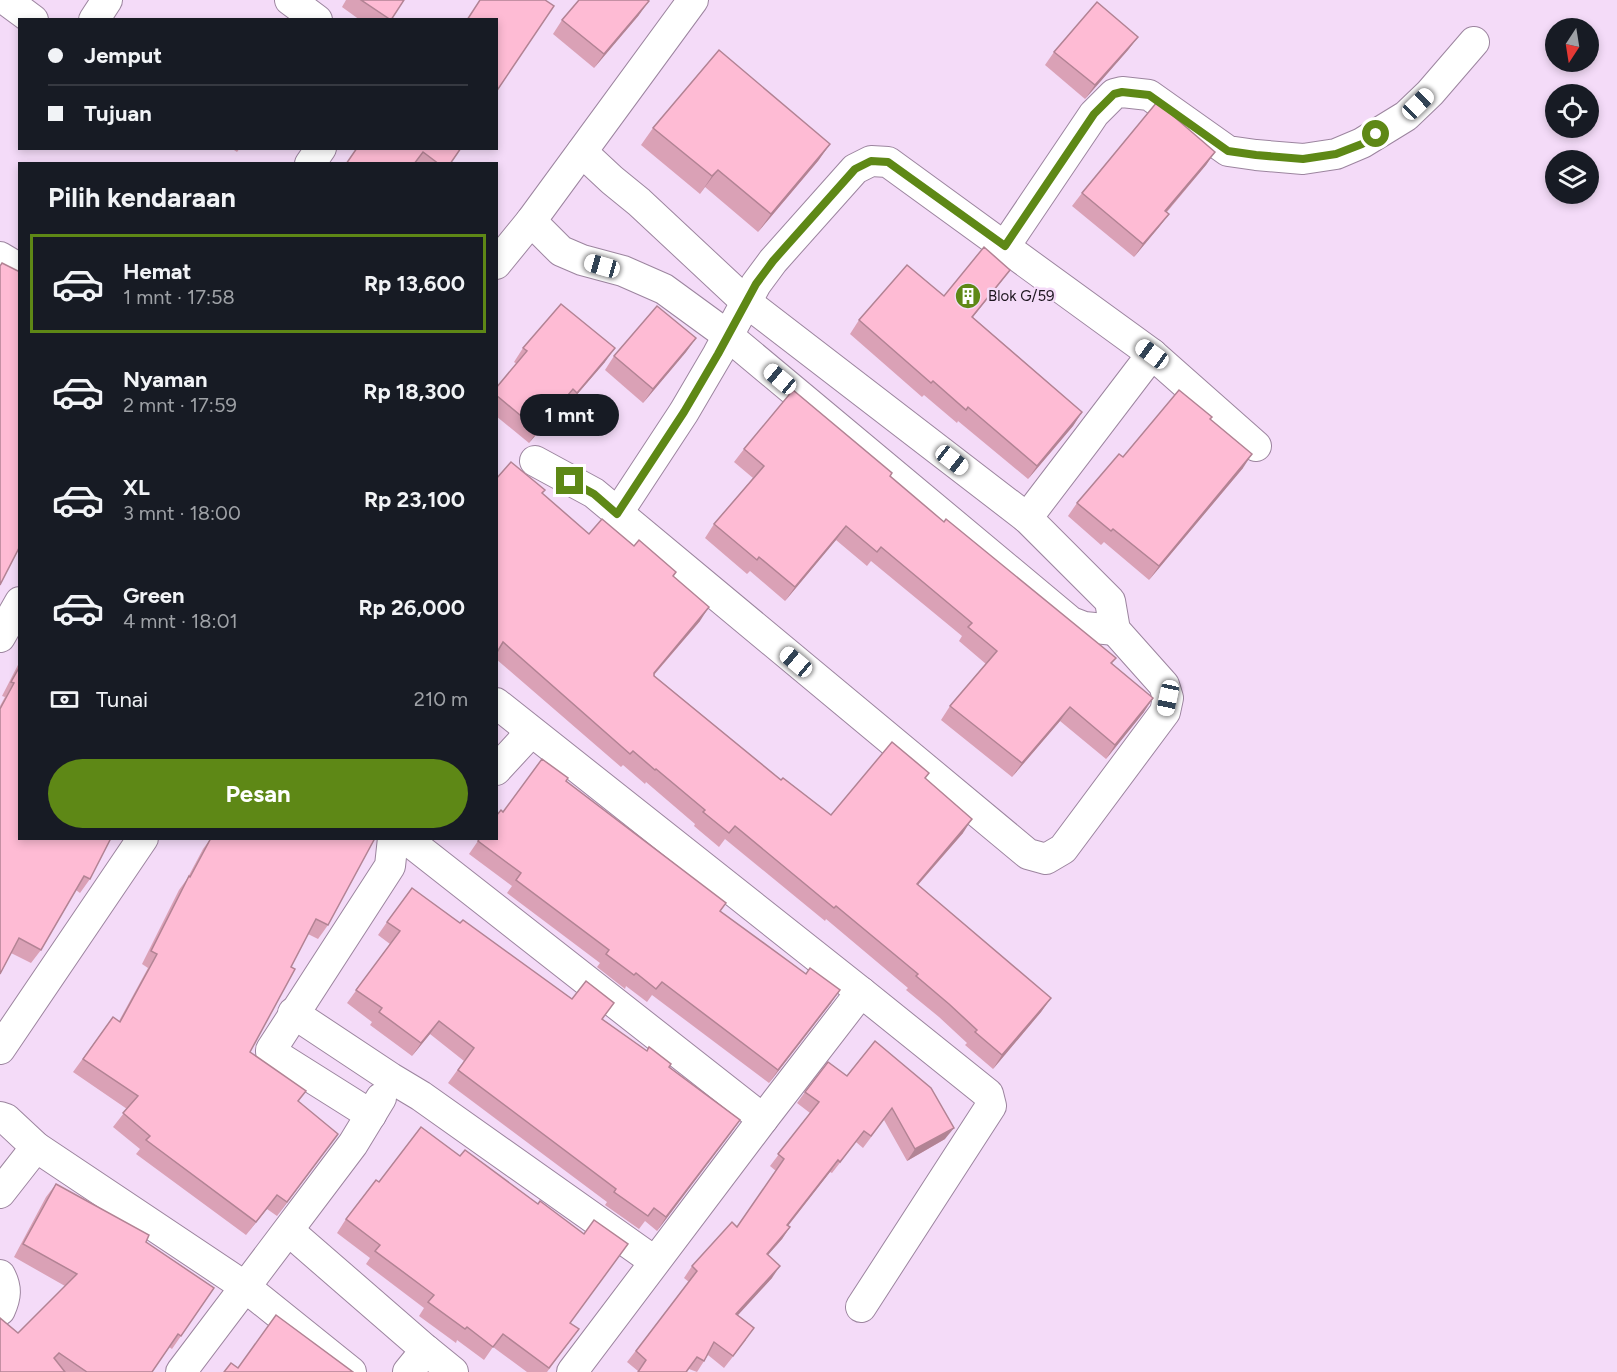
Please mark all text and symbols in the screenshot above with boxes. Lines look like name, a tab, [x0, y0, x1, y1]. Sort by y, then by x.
north arrow	[1545, 18, 1599, 72]
map controls	[1545, 18, 1599, 204]
text: Jemput	[84, 42, 162, 69]
button: locate	[1545, 84, 1599, 138]
car	[1399, 85, 1437, 123]
text: Tujuan	[84, 100, 152, 127]
route start	[1362, 120, 1389, 147]
button: layers	[1545, 150, 1599, 204]
text: Pilih kendaraan	[48, 181, 236, 214]
car	[582, 252, 622, 280]
icon: car	[51, 257, 105, 311]
text: Hemat	[123, 258, 191, 285]
text: Rp 13,600	[364, 270, 465, 297]
building icon: Blok G/59	[953, 281, 983, 311]
text: 1 mnt · 17:58	[123, 285, 235, 309]
place label: Blok G/59	[988, 287, 1055, 305]
car	[1132, 336, 1172, 372]
car	[760, 361, 800, 397]
icon: car	[51, 365, 105, 419]
text: Nyaman	[123, 366, 207, 393]
text: Rp 18,300	[363, 378, 465, 405]
text: 2 mnt · 17:59	[123, 393, 237, 417]
callout: 1 mnt	[520, 394, 620, 436]
text: 1 mnt	[544, 403, 595, 427]
car	[932, 442, 972, 478]
route end	[556, 467, 583, 494]
icon: car	[51, 473, 105, 527]
text: XL	[123, 474, 150, 501]
text: Rp 23,100	[364, 486, 465, 513]
text: 3 mnt · 18:00	[123, 501, 241, 525]
icon: car	[51, 581, 105, 635]
text: Green	[123, 582, 185, 609]
text: Rp 26,000	[358, 594, 465, 621]
text: 4 mnt · 18:01	[123, 609, 238, 633]
car	[776, 644, 816, 680]
car	[1155, 679, 1181, 717]
icon: cash	[48, 683, 81, 716]
text: Tunai	[96, 686, 148, 713]
text: 210 m	[414, 687, 468, 711]
button: Pesan	[48, 759, 468, 828]

